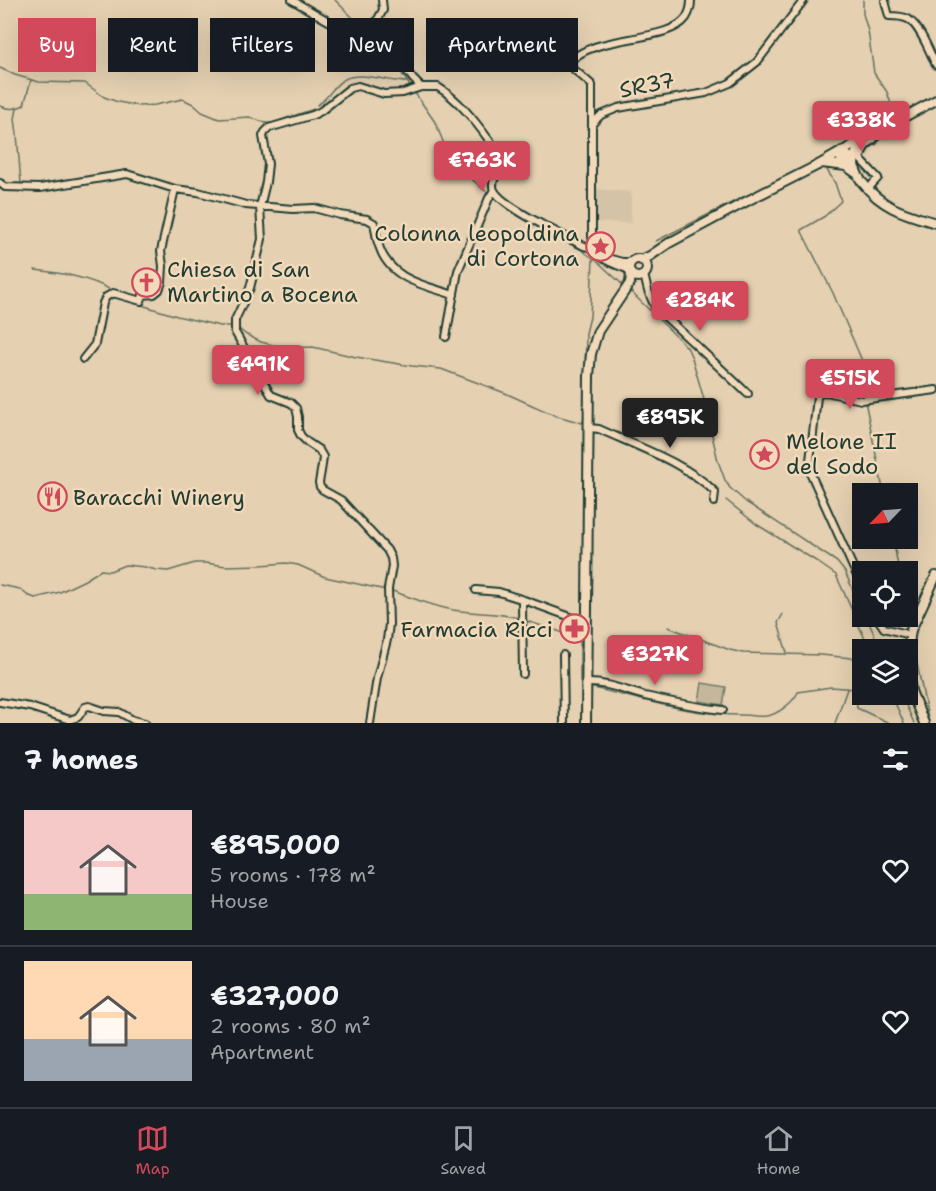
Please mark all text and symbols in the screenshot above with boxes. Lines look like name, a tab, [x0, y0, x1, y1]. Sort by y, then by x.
chip: Buy	[18, 18, 96, 72]
chip: Rent	[108, 18, 198, 72]
chip: Filters	[210, 18, 315, 72]
chip: New	[327, 18, 414, 72]
chip: Apartment	[426, 18, 578, 72]
street label: SR37	[617, 65, 677, 105]
pin: €338K	[819, 101, 903, 152]
text: €338K	[826, 107, 896, 133]
pin: €763K	[440, 141, 524, 192]
text: €763K	[448, 147, 516, 173]
place label: Colonna leopoldina di Cortona	[374, 219, 579, 273]
place icon: Colonna leopoldina di Cortona	[584, 230, 616, 262]
place label: Chiesa di San Martino a Bocena	[167, 255, 358, 309]
church icon: Chiesa di San Martino a Bocena	[130, 266, 162, 298]
pin: €284K	[658, 281, 742, 332]
text: €284K	[665, 287, 735, 313]
pin: €491K	[216, 345, 300, 396]
text: €491K	[226, 351, 290, 377]
pin: €515K	[808, 359, 892, 410]
text: €515K	[820, 365, 880, 391]
pin: €895K	[628, 398, 712, 449]
text: €895K	[636, 404, 704, 430]
place label: Melone II del Sodo	[786, 427, 897, 481]
place icon: Melone II del Sodo	[749, 438, 781, 470]
restaurant icon: Baracchi Winery	[36, 481, 68, 513]
place label: Baracchi Winery	[73, 483, 245, 512]
north arrow	[852, 483, 918, 549]
map controls	[852, 483, 918, 705]
button: locate	[852, 561, 918, 627]
pharmacy icon: Farmacia Ricci	[558, 613, 590, 645]
place label: Farmacia Ricci	[400, 615, 553, 644]
pin: €327K	[613, 635, 697, 686]
button: layers	[852, 639, 918, 705]
text: €327K	[621, 641, 689, 667]
text: 7 homes	[24, 742, 138, 777]
icon: filters	[879, 743, 912, 776]
text: €895,000	[210, 827, 340, 862]
icon: home	[72, 834, 144, 906]
icon: heart	[879, 854, 912, 887]
text: 5 rooms · 178 m²	[210, 862, 376, 888]
text: House	[210, 888, 269, 914]
text: €327,000	[210, 978, 339, 1013]
icon: home	[72, 985, 144, 1057]
icon: heart	[879, 1005, 912, 1038]
text: 2 rooms · 80 m²	[210, 1013, 371, 1039]
text: Apartment	[210, 1039, 314, 1065]
tab: Map	[135, 1122, 170, 1179]
tab: Saved	[440, 1122, 486, 1179]
tab: Home	[757, 1122, 801, 1179]

